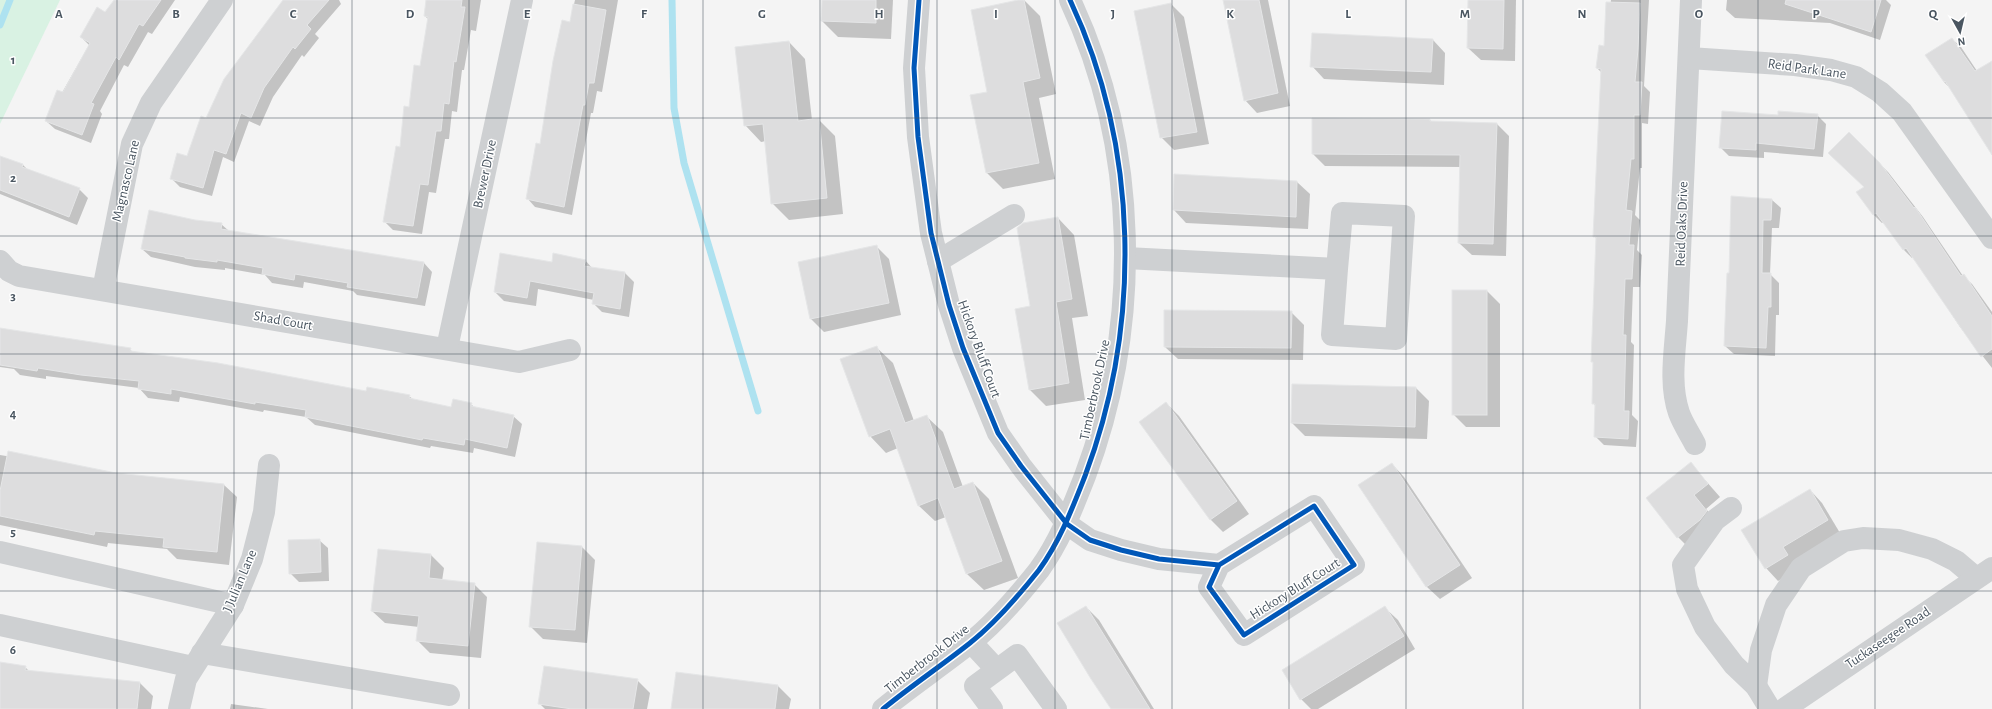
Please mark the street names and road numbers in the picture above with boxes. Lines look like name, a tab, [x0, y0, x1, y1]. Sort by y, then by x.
street label: Reid Park Lane	[1767, 57, 1847, 81]
street label: Brewer Drive	[471, 138, 499, 210]
street label: Magnasco Lane	[110, 139, 142, 223]
street label: Reid Oaks Drive	[1674, 181, 1690, 267]
street label: Hickory Bluff Court	[955, 298, 1003, 400]
street label: Shad Court	[252, 309, 314, 333]
street label: Timberbrook Drive	[1077, 338, 1113, 442]
street label: J Julian Lane	[221, 548, 259, 614]
street label: Hickory Bluff Court	[1248, 556, 1343, 622]
street label: Tuckaseegee Road	[1843, 605, 1933, 671]
street label: Timberbrook Drive	[882, 622, 972, 696]

